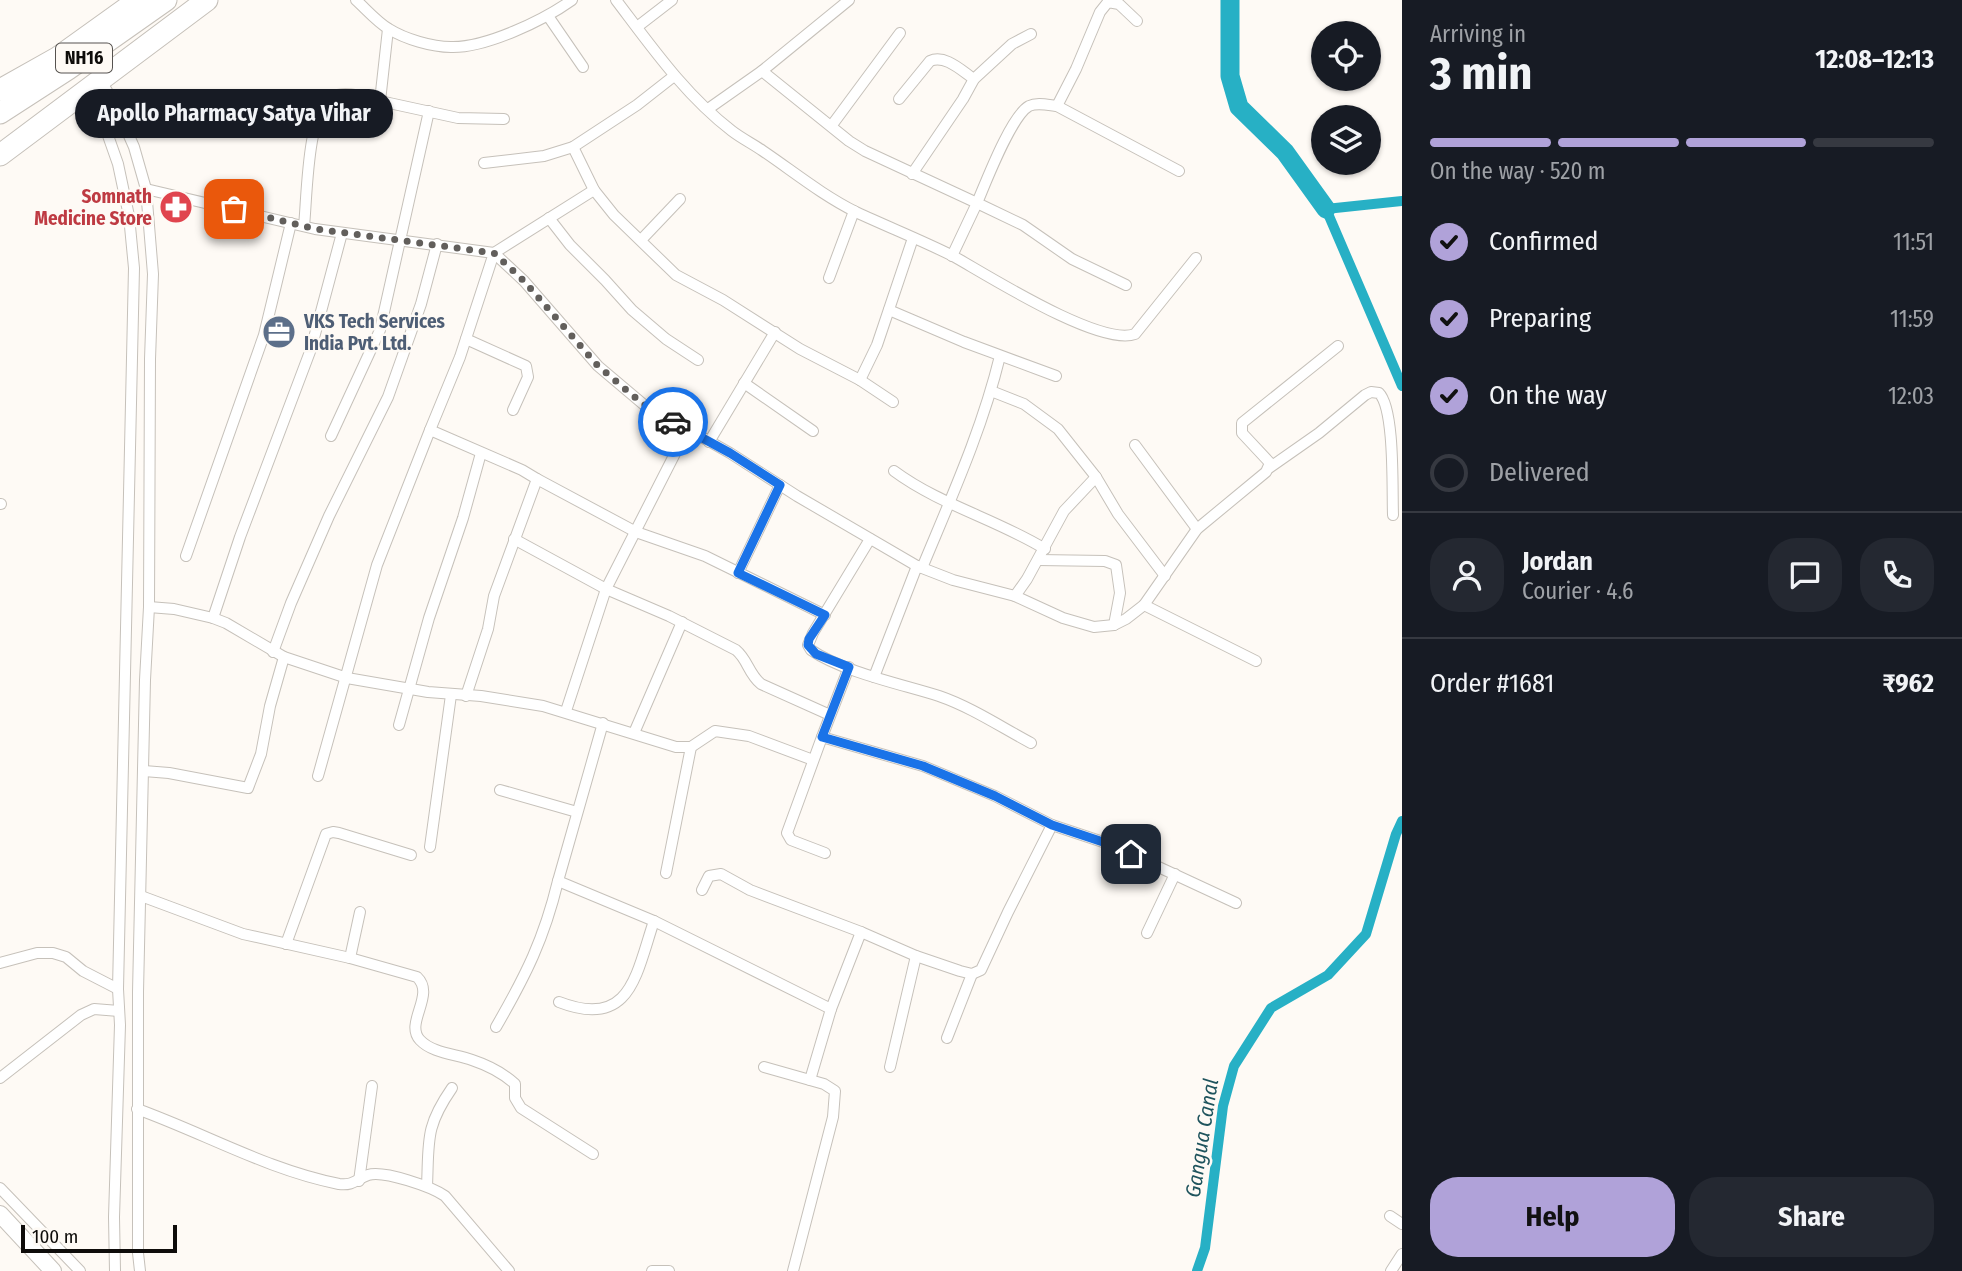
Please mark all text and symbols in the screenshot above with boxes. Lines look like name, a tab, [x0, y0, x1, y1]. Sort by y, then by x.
text: Arriving in	[1430, 20, 1526, 48]
map controls	[1311, 21, 1381, 175]
button: locate	[1311, 21, 1381, 91]
road number: NH16	[56, 44, 112, 72]
text: 12:08–12:13	[1815, 44, 1934, 75]
text: 3 min	[1430, 46, 1532, 101]
callout: Apollo Pharmacy Satya Vihar	[75, 90, 393, 139]
text: Apollo Pharmacy Satya Vihar	[97, 99, 371, 127]
button: layers	[1311, 105, 1381, 175]
text: On the way · 520 m	[1430, 157, 1606, 185]
pin	[204, 179, 264, 239]
place label: Somnath Medicine Store	[34, 185, 152, 230]
pharmacy icon: Somnath Medicine Store	[157, 188, 195, 226]
icon: bag	[215, 190, 253, 228]
icon: check	[1430, 223, 1468, 261]
text: Confirmed	[1489, 226, 1599, 257]
text: 11:51	[1893, 228, 1934, 256]
icon: check	[1430, 300, 1468, 338]
text: Preparing	[1489, 303, 1591, 334]
text: 11:59	[1890, 305, 1934, 333]
place label: VKS Tech Services India Pvt. Ltd.	[303, 310, 446, 355]
office icon: VKS Tech Services India Pvt. Ltd.	[260, 313, 298, 351]
icon: check	[1430, 377, 1468, 415]
text: On the way	[1489, 380, 1607, 411]
text: 12:03	[1888, 382, 1934, 410]
courier	[638, 387, 708, 457]
icon: car	[654, 403, 692, 441]
text: Delivered	[1489, 457, 1590, 488]
button: person	[1430, 538, 1504, 612]
button: chat	[1768, 538, 1842, 612]
button: phone	[1860, 538, 1934, 612]
text: Jordan	[1522, 546, 1593, 577]
text: Courier · 4.6	[1522, 577, 1633, 605]
text: Order #1681	[1430, 668, 1554, 699]
text: ₹962	[1882, 668, 1934, 699]
pin	[1101, 824, 1161, 884]
icon: home	[1112, 835, 1150, 873]
water label: Gangua Canal	[1180, 1077, 1224, 1199]
button: Help	[1430, 1177, 1675, 1257]
button: Share	[1689, 1177, 1934, 1257]
scale bar	[21, 1222, 177, 1254]
text: 100 m	[32, 1225, 78, 1248]

